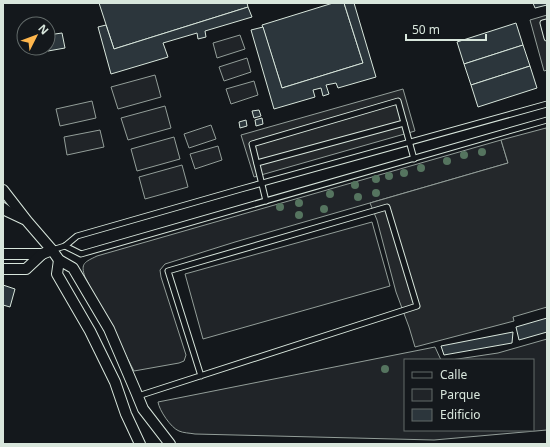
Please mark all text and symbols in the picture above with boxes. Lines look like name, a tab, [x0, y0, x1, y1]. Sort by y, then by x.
north arrow	[16, 16, 56, 56]
scale bar	[406, 16, 486, 42]
text: N	[35, 21, 52, 37]
text: 50 m	[412, 21, 440, 38]
legend	[404, 359, 534, 431]
text: Calle	[440, 366, 468, 383]
text: Parque	[440, 386, 481, 403]
text: Edificio	[440, 406, 481, 423]

